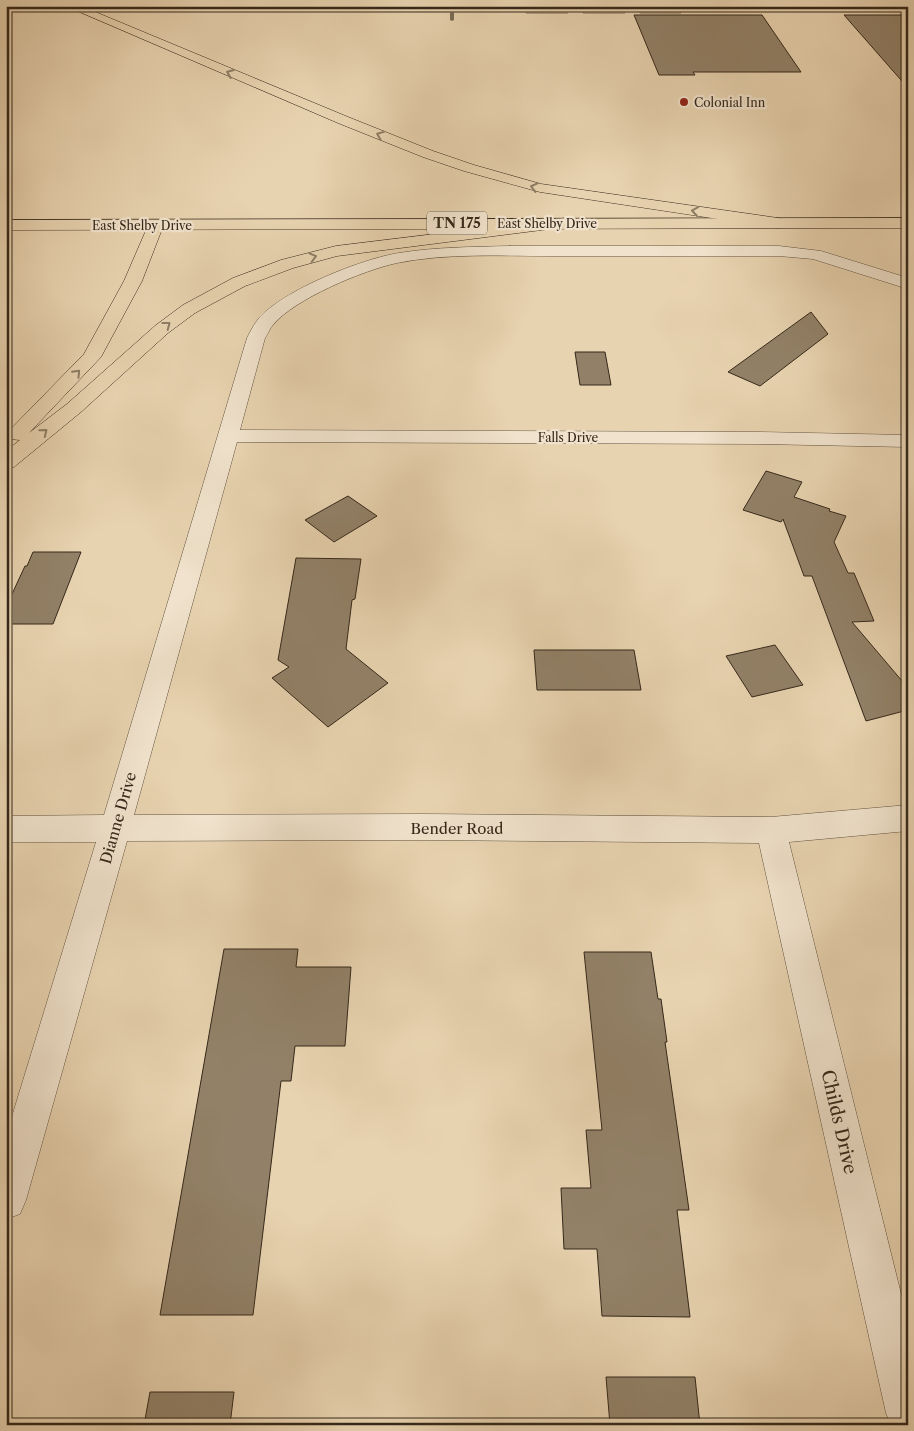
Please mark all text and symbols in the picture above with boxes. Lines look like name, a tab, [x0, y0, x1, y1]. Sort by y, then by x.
one-way arrow	[226, 68, 235, 79]
place label: Colonial Inn	[694, 95, 766, 110]
marker: Colonial Inn	[678, 96, 690, 108]
one-way arrow	[377, 131, 385, 141]
one-way arrow	[530, 182, 539, 193]
one-way arrow	[691, 206, 699, 216]
road number: TN 175	[427, 212, 487, 234]
street label: East Shelby Drive	[497, 216, 597, 231]
street label: East Shelby Drive	[92, 218, 192, 233]
one-way arrow	[308, 252, 317, 263]
one-way arrow	[161, 323, 170, 331]
one-way arrow	[71, 369, 80, 378]
one-way arrow	[38, 429, 47, 437]
street label: Falls Drive	[538, 430, 598, 445]
street label: Dianne Drive	[96, 770, 140, 866]
street label: Bender Road	[411, 819, 503, 838]
street label: Childs Drive	[816, 1068, 862, 1176]

